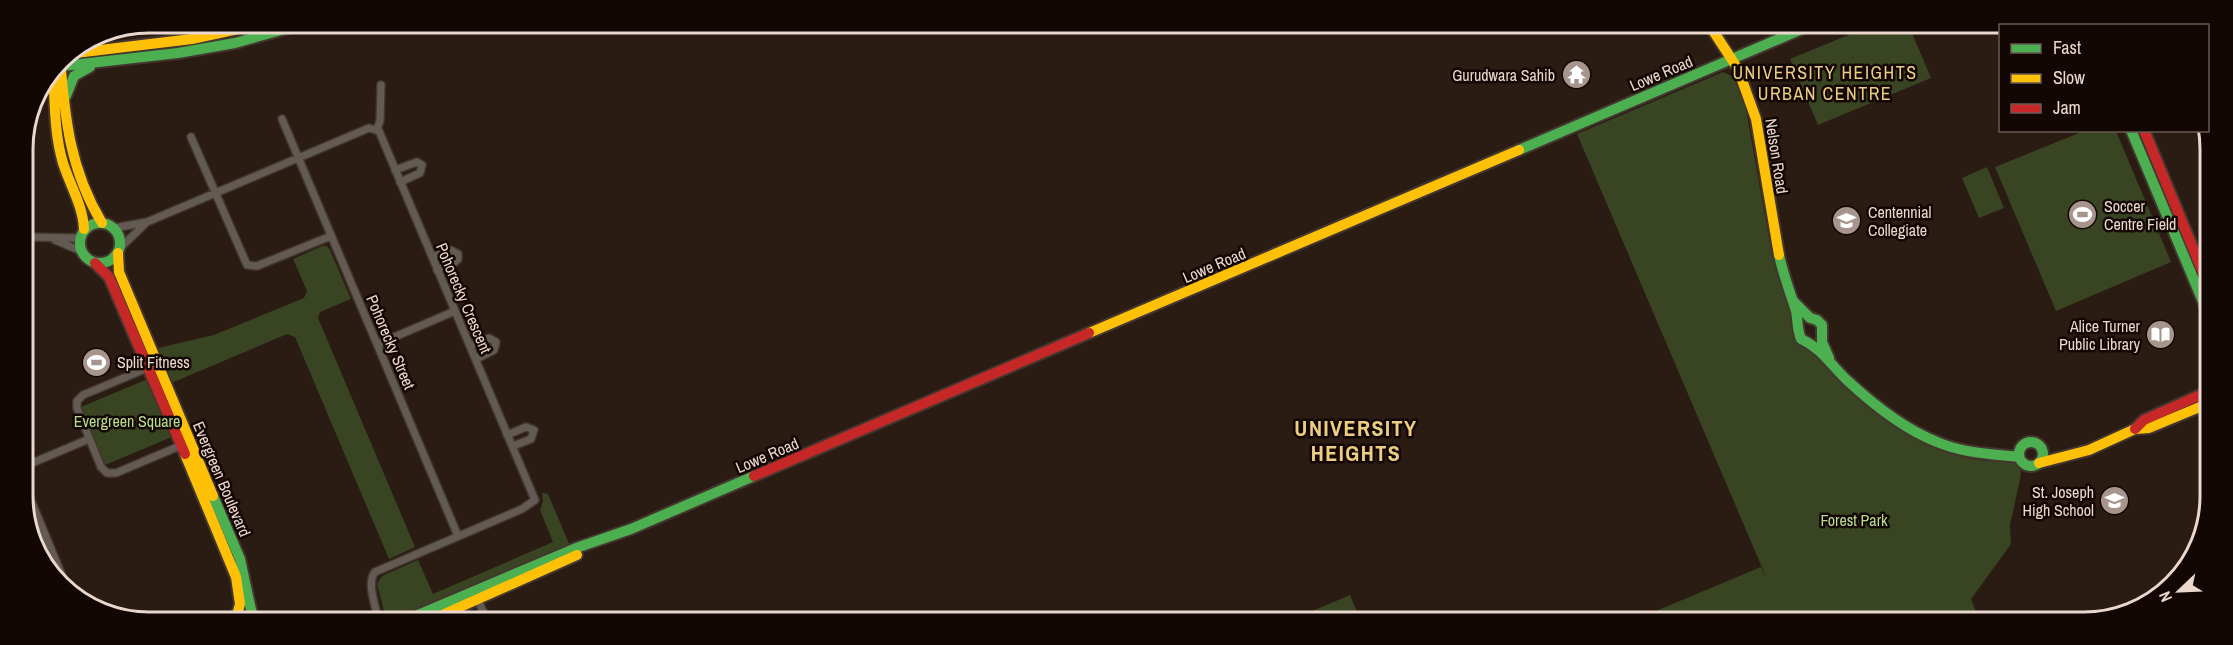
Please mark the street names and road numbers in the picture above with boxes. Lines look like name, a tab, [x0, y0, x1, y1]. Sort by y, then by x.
street label: Lowe Road	[1626, 50, 1696, 96]
street label: Nelson Road	[1760, 117, 1794, 195]
street label: Pohorecky Crescent	[431, 239, 497, 357]
street label: Lowe Road	[1179, 242, 1249, 288]
street label: Pohorecky Street	[361, 291, 421, 393]
street label: Evergreen Boulevard	[188, 418, 256, 540]
street label: Lowe Road	[732, 432, 802, 478]

